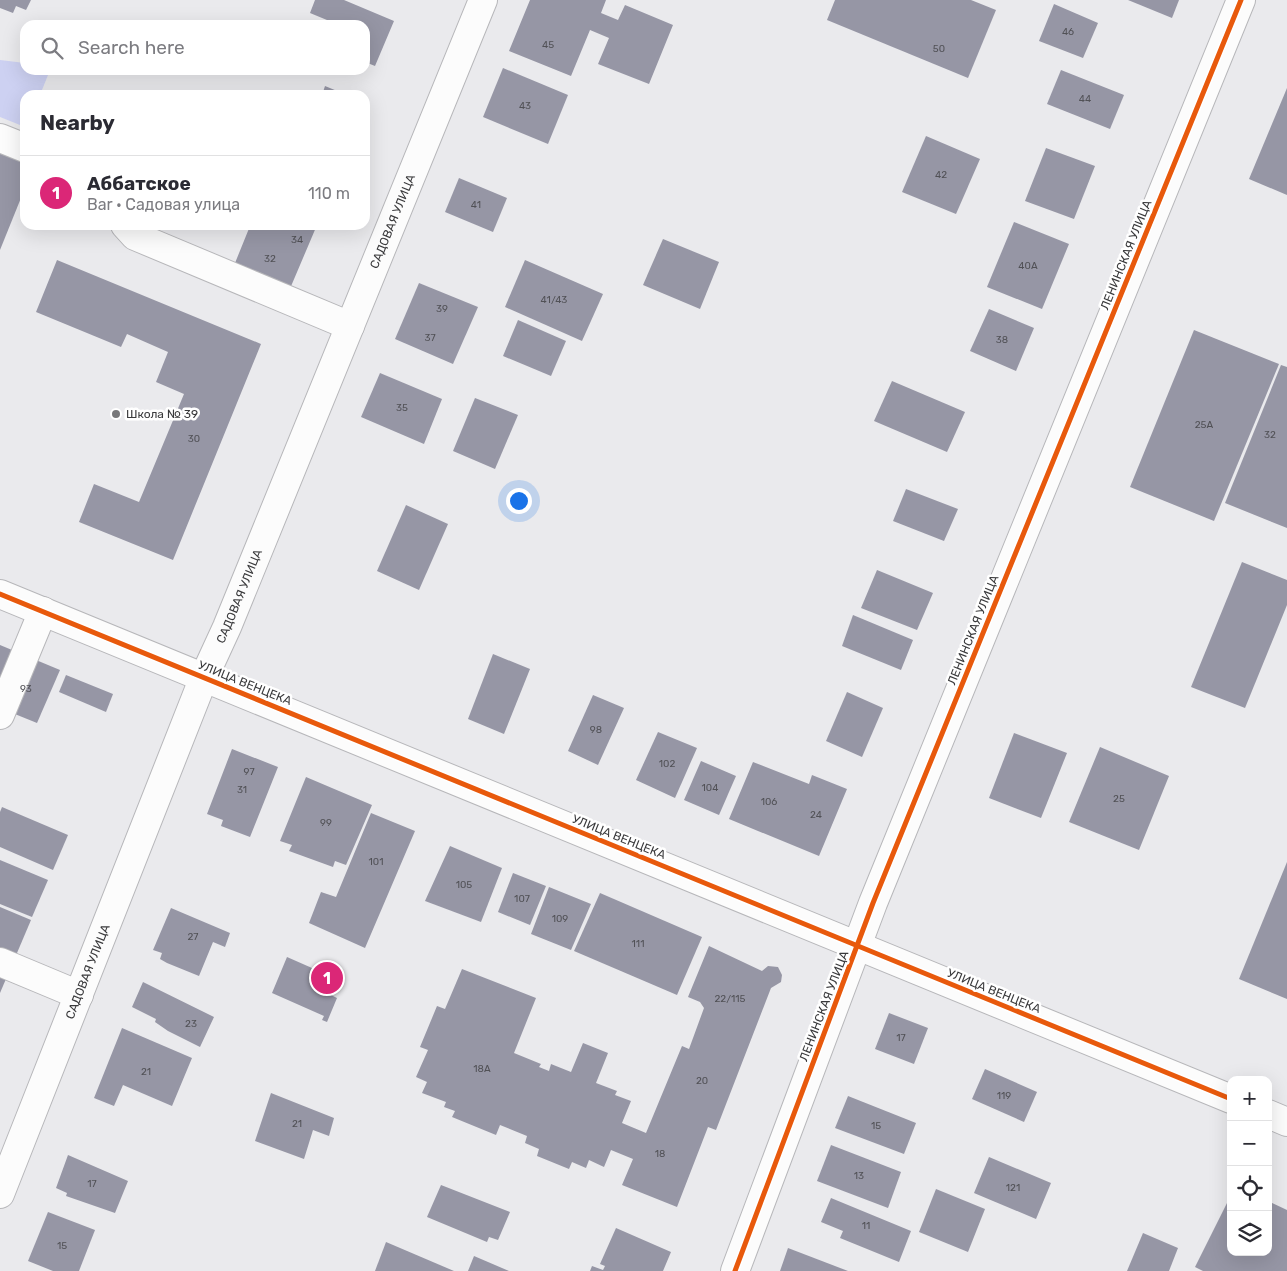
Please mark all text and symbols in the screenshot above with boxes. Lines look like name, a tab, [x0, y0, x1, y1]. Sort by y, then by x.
search box	[20, 20, 370, 75]
house number: 46	[1062, 26, 1074, 38]
icon: search	[38, 34, 66, 62]
text: Search here	[78, 36, 185, 59]
house number: 45	[542, 39, 554, 51]
house number: 50	[933, 43, 945, 55]
house number: 44	[1079, 93, 1091, 105]
house number: 43	[519, 100, 531, 112]
text: Nearby	[40, 110, 115, 135]
house number: 42	[935, 169, 947, 181]
text: Аббатское	[87, 172, 191, 195]
street label: САДОВАЯ УЛИЦА	[367, 172, 418, 271]
text: 1	[52, 184, 60, 203]
text: 110 m	[308, 184, 350, 203]
text: Bar · Садовая улица	[87, 195, 240, 214]
street label: ЛЕНИНСКАЯ УЛИЦА	[1098, 198, 1154, 312]
house number: 41	[471, 199, 481, 211]
house number: 34	[291, 234, 303, 246]
house number: 32	[264, 253, 276, 265]
house number: 40А	[1018, 260, 1038, 272]
house number: 41/43	[541, 294, 567, 306]
house number: 39	[436, 303, 448, 315]
house number: 37	[424, 332, 436, 344]
house number: 38	[996, 334, 1008, 346]
house number: 35	[396, 402, 408, 414]
place label: Школа № 39	[126, 407, 198, 421]
marker: Школа № 39	[110, 408, 122, 420]
house number: 25А	[1195, 419, 1214, 431]
house number: 32	[1264, 429, 1276, 441]
house number: 30	[188, 433, 200, 445]
your location	[506, 488, 532, 514]
street label: САДОВАЯ УЛИЦА	[213, 547, 265, 645]
street label: ЛЕНИНСКАЯ УЛИЦА	[945, 573, 1001, 687]
street label: УЛИЦА ВЕНЦЕКА	[196, 658, 294, 708]
house number: 93	[20, 683, 32, 695]
house number: 98	[590, 724, 602, 736]
house number: 102	[659, 758, 675, 770]
house number: 97	[243, 766, 255, 778]
house number: 104	[702, 782, 718, 794]
house number: 31	[237, 784, 247, 796]
house number: 25	[1113, 793, 1125, 805]
house number: 106	[761, 796, 777, 808]
house number: 24	[810, 809, 822, 821]
street label: УЛИЦА ВЕНЦЕКА	[570, 812, 668, 862]
house number: 99	[320, 817, 332, 829]
house number: 101	[369, 856, 383, 868]
house number: 105	[456, 879, 472, 891]
house number: 107	[514, 893, 530, 905]
house number: 109	[552, 913, 568, 925]
street label: САДОВАЯ УЛИЦА	[63, 922, 113, 1021]
house number: 27	[188, 931, 199, 943]
house number: 111	[632, 938, 644, 950]
street label: ЛЕНИНСКАЯ УЛИЦА	[796, 949, 852, 1063]
pin: 1	[311, 959, 343, 997]
street label: УЛИЦА ВЕНЦЕКА	[945, 966, 1043, 1016]
house number: 22/115	[714, 993, 746, 1005]
house number: 23	[185, 1018, 197, 1030]
house number: 17	[896, 1032, 906, 1044]
house number: 18А	[473, 1063, 491, 1075]
house number: 21	[141, 1066, 151, 1078]
house number: 20	[696, 1075, 708, 1087]
map controls	[1227, 1076, 1272, 1256]
button: +	[1227, 1076, 1272, 1121]
house number: 119	[997, 1090, 1011, 1102]
house number: 21	[292, 1118, 302, 1130]
house number: 15	[871, 1120, 881, 1132]
button: −	[1227, 1121, 1272, 1166]
house number: 18	[655, 1148, 665, 1160]
button: locate	[1227, 1166, 1272, 1211]
house number: 13	[854, 1170, 864, 1182]
house number: 17	[87, 1178, 97, 1190]
house number: 121	[1006, 1182, 1020, 1194]
button: layers	[1227, 1211, 1272, 1256]
house number: 11	[862, 1220, 870, 1232]
house number: 15	[57, 1240, 67, 1252]

